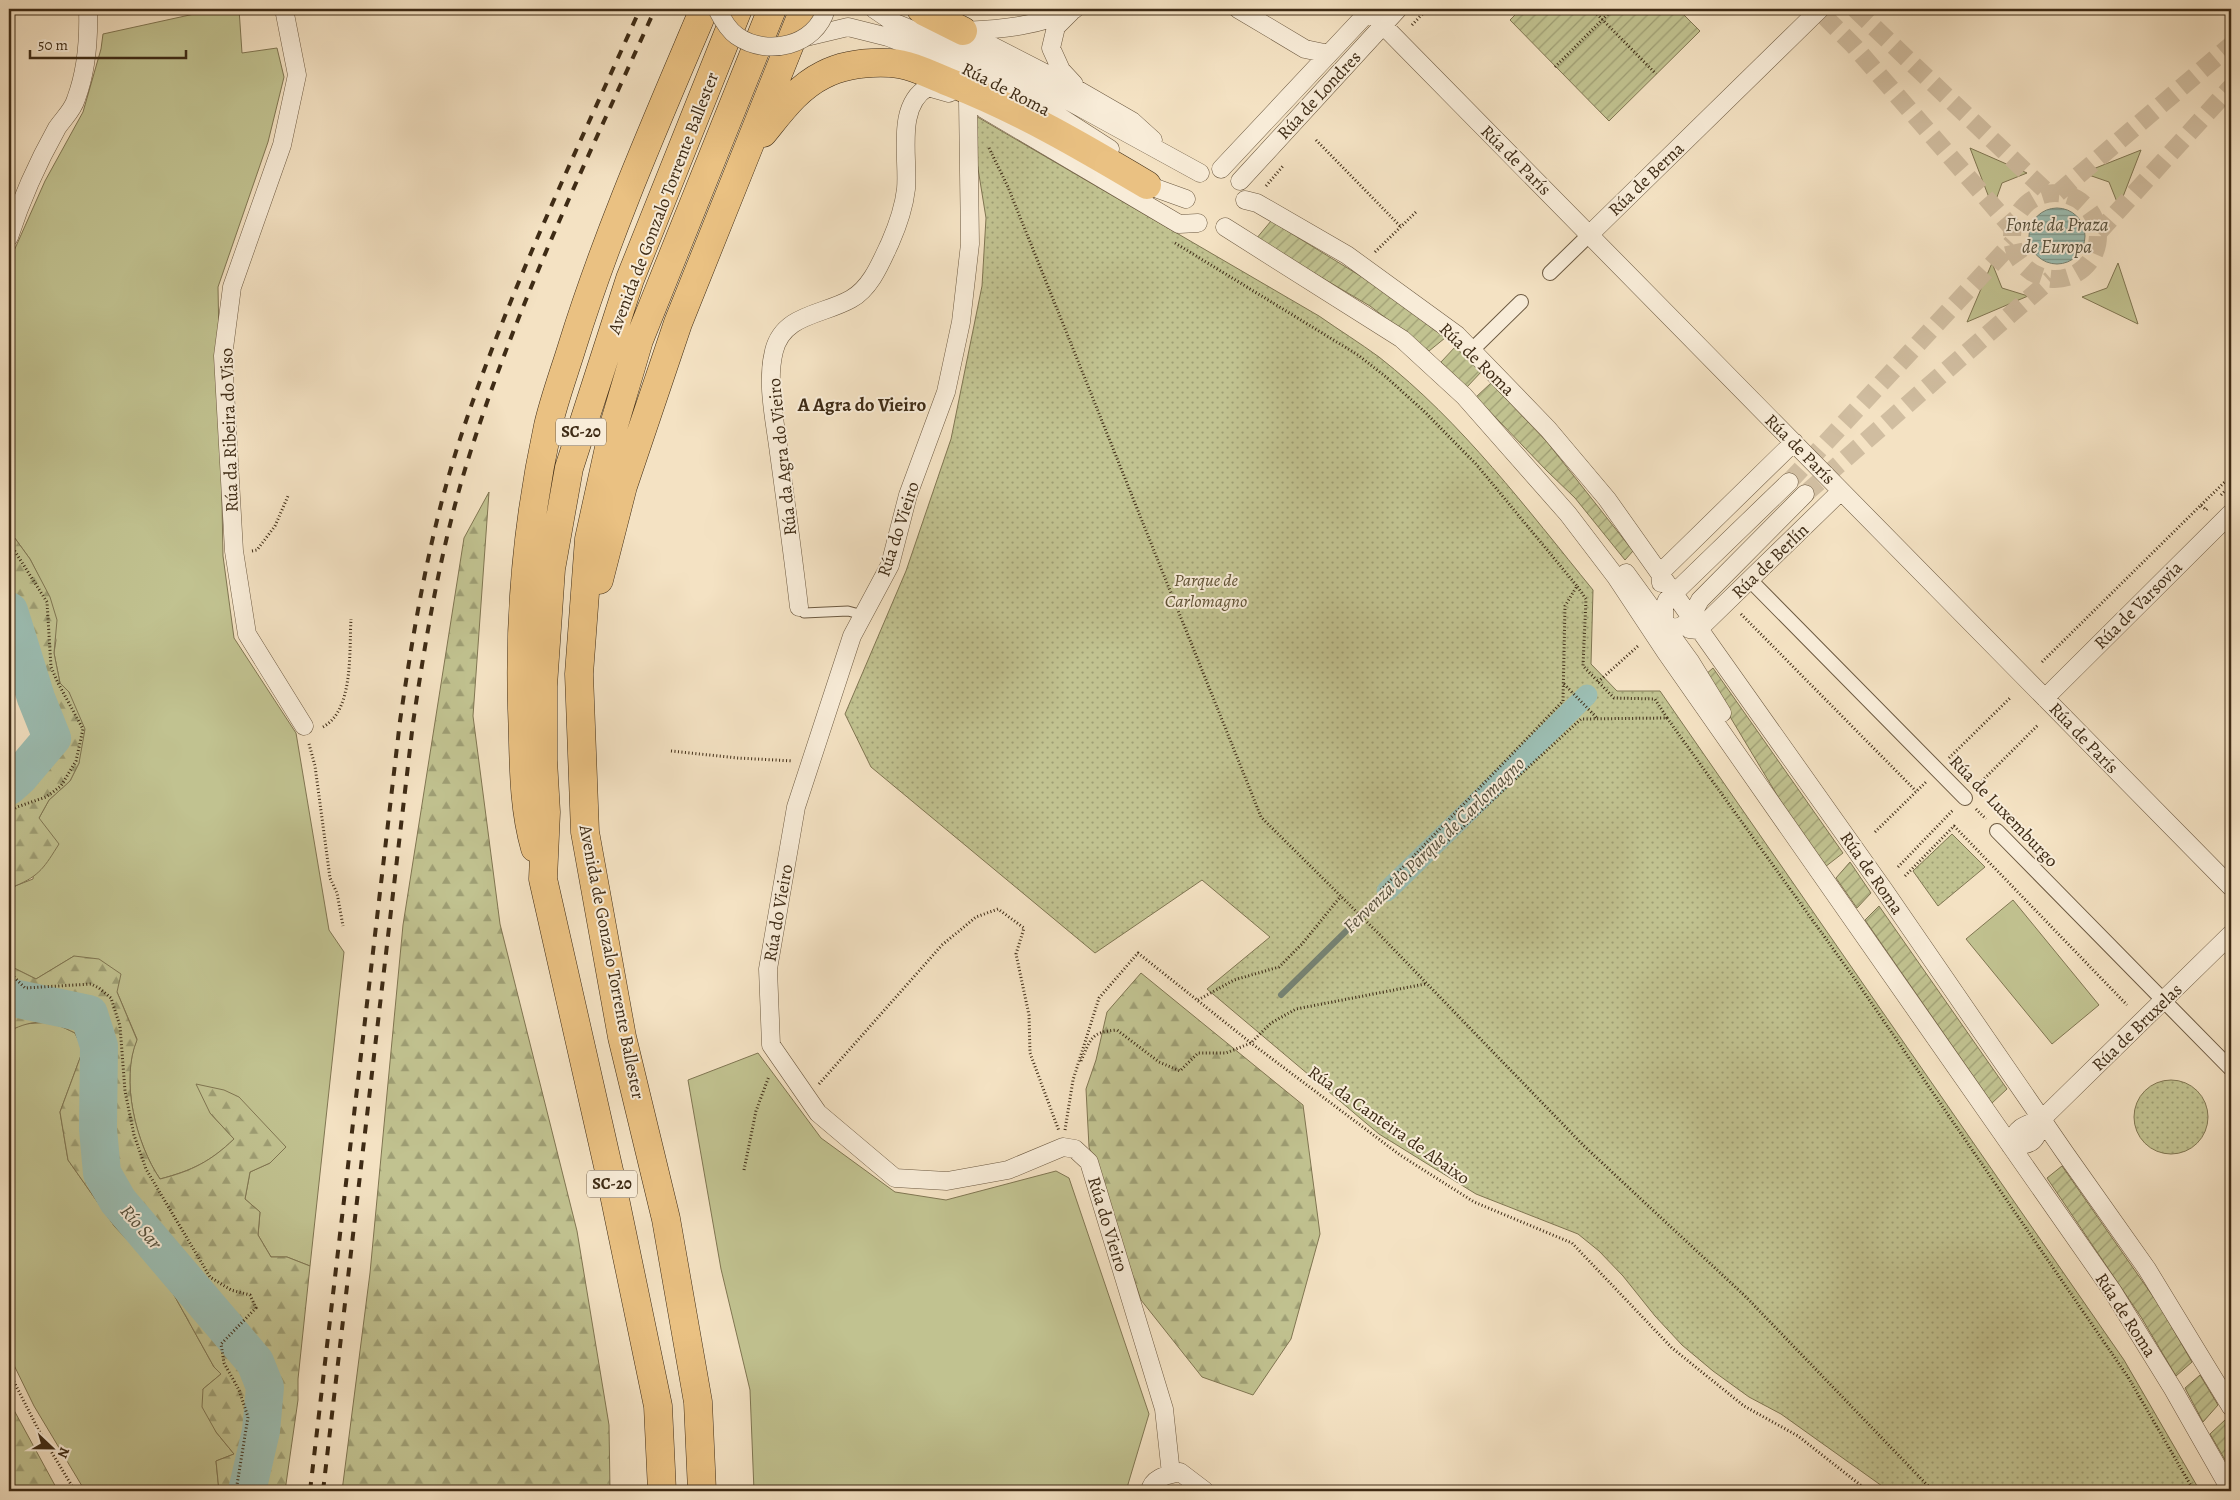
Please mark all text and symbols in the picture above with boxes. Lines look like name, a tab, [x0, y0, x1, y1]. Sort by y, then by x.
scale bar	[30, 28, 186, 60]
text: 50 m	[38, 35, 68, 55]
street label: Rúa de Londres	[1272, 45, 1366, 145]
street label: Rúa de Roma	[958, 56, 1055, 122]
street label: Avenida de Gonzalo Torrente Ballester	[601, 68, 724, 338]
street label: Rúa de París	[1475, 119, 1557, 201]
street label: Rúa de Berna	[1603, 136, 1690, 221]
water label: Fonte da Praza de Europa	[2005, 212, 2109, 260]
street label: Rúa de Roma	[1434, 317, 1520, 401]
street label: Rúa da Ribeira do Viso	[214, 347, 244, 513]
street label: Rúa da Agra do Vieiro	[762, 377, 802, 537]
district label: A Agra do Vieiro	[797, 392, 926, 418]
street label: Rúa de París	[1759, 408, 1841, 490]
road number: SC-20	[556, 418, 606, 446]
street label: Rúa do Vieiro	[871, 478, 925, 580]
street label: Rúa de Berlín	[1726, 518, 1814, 604]
street label: Rúa de Varsovia	[2089, 555, 2188, 654]
park label: Parque de Carlomagno	[1165, 568, 1247, 613]
street label: Rúa de París	[2044, 697, 2124, 779]
street label: Rúa de Luxemburgo	[1944, 750, 2064, 872]
water label: Fervenza do Parque de Carlomagno	[1337, 751, 1531, 939]
street label: Avenida de Gonzalo Torrente Ballester	[573, 822, 650, 1101]
street label: Rúa de Roma	[1835, 827, 1910, 920]
street label: Rúa do Vieiro	[758, 862, 798, 964]
street label: Rúa de Bruxelas	[2087, 978, 2187, 1076]
street label: Rúa da Canteira de Abaixo	[1303, 1060, 1475, 1190]
road number: SC-20	[587, 1170, 637, 1198]
street label: Rúa do Vieiro	[1082, 1173, 1134, 1275]
water label: Río Sar	[114, 1199, 169, 1256]
street label: Rúa de Roma	[2090, 1268, 2163, 1362]
north arrow	[28, 1422, 78, 1472]
text: N	[53, 1444, 74, 1461]

